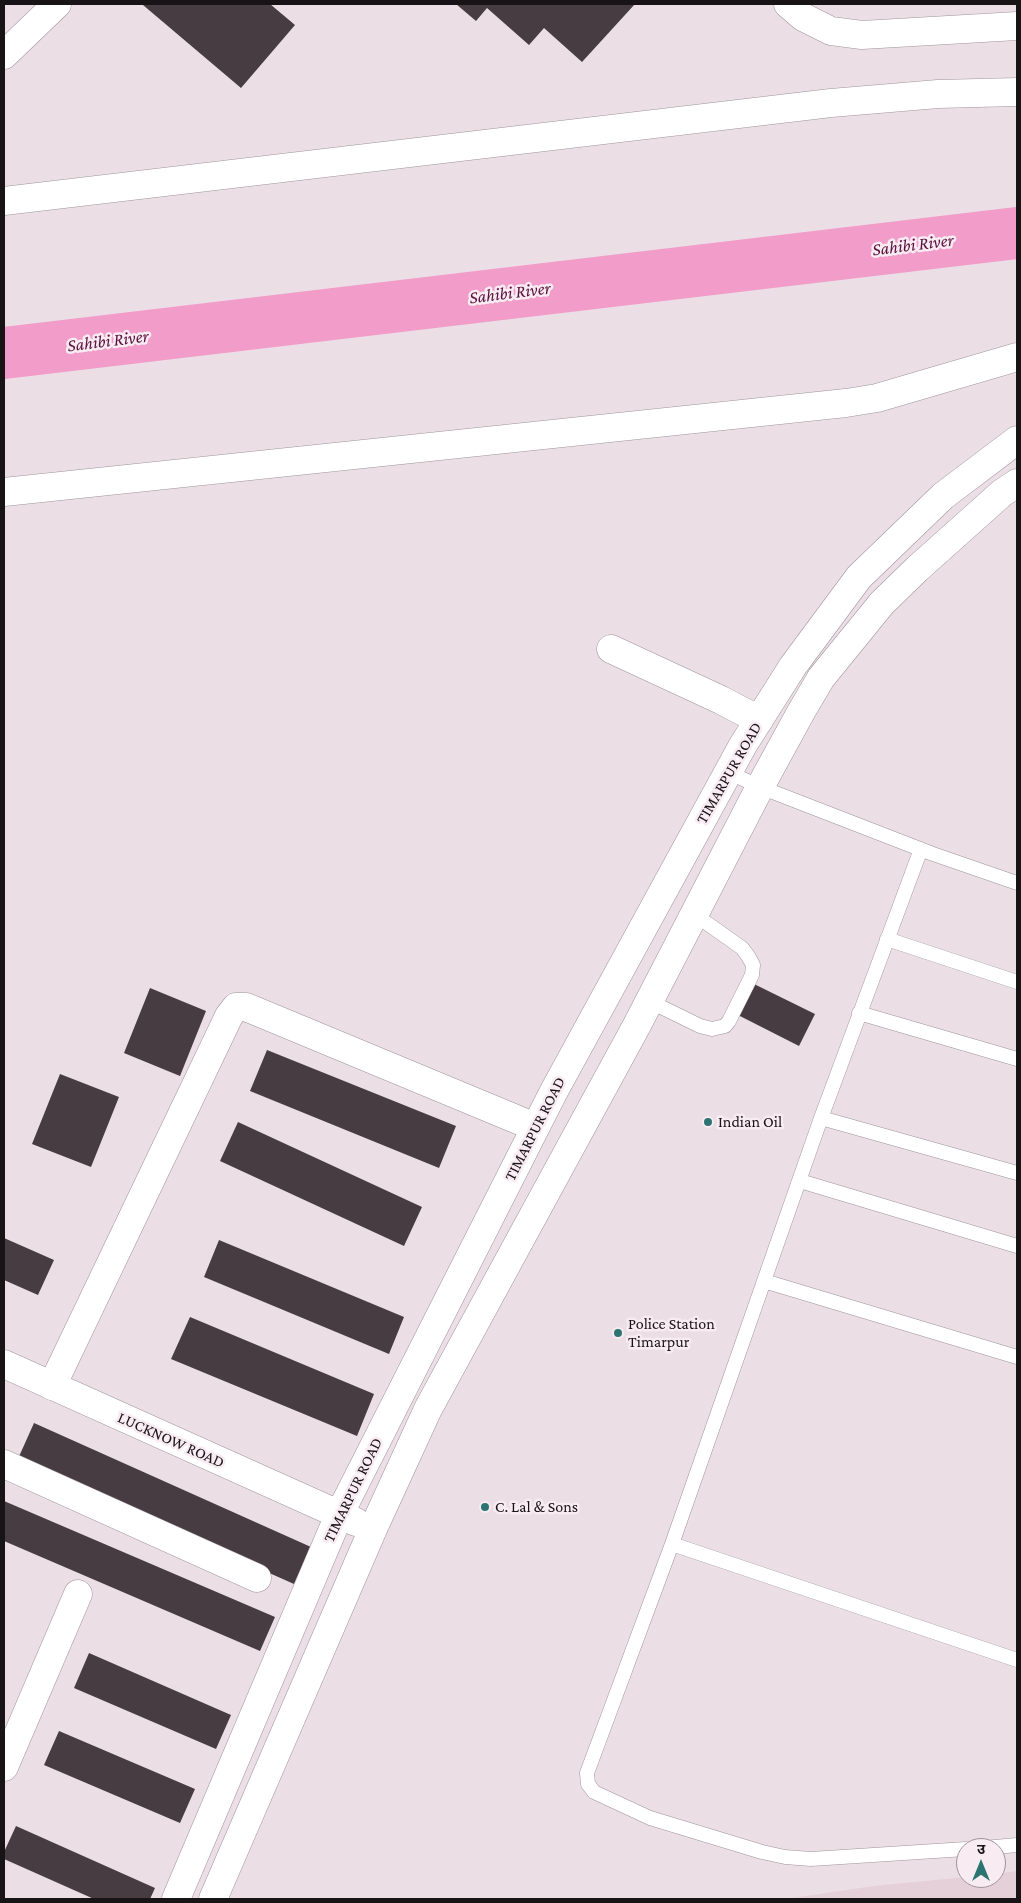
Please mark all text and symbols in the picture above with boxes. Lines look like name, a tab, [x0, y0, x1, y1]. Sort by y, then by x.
water label: Sahibi River	[871, 229, 955, 261]
water label: Sahibi River	[468, 277, 552, 309]
water label: Sahibi River	[66, 325, 150, 357]
street label: TIMARPUR ROAD	[692, 719, 766, 827]
street label: TIMARPUR ROAD	[501, 1074, 569, 1184]
place label: Indian Oil	[718, 1112, 782, 1132]
marker: Indian Oil	[702, 1116, 714, 1128]
place label: Police Station Timarpur	[628, 1314, 715, 1352]
marker: Police Station Timarpur	[612, 1327, 624, 1339]
street label: LUCKNOW ROAD	[115, 1408, 227, 1472]
street label: TIMARPUR ROAD	[319, 1434, 387, 1546]
place label: C. Lal & Sons	[495, 1497, 578, 1517]
marker: C. Lal & Sons	[479, 1501, 491, 1513]
north arrow	[956, 1838, 1006, 1888]
text: उ	[977, 1841, 985, 1857]

